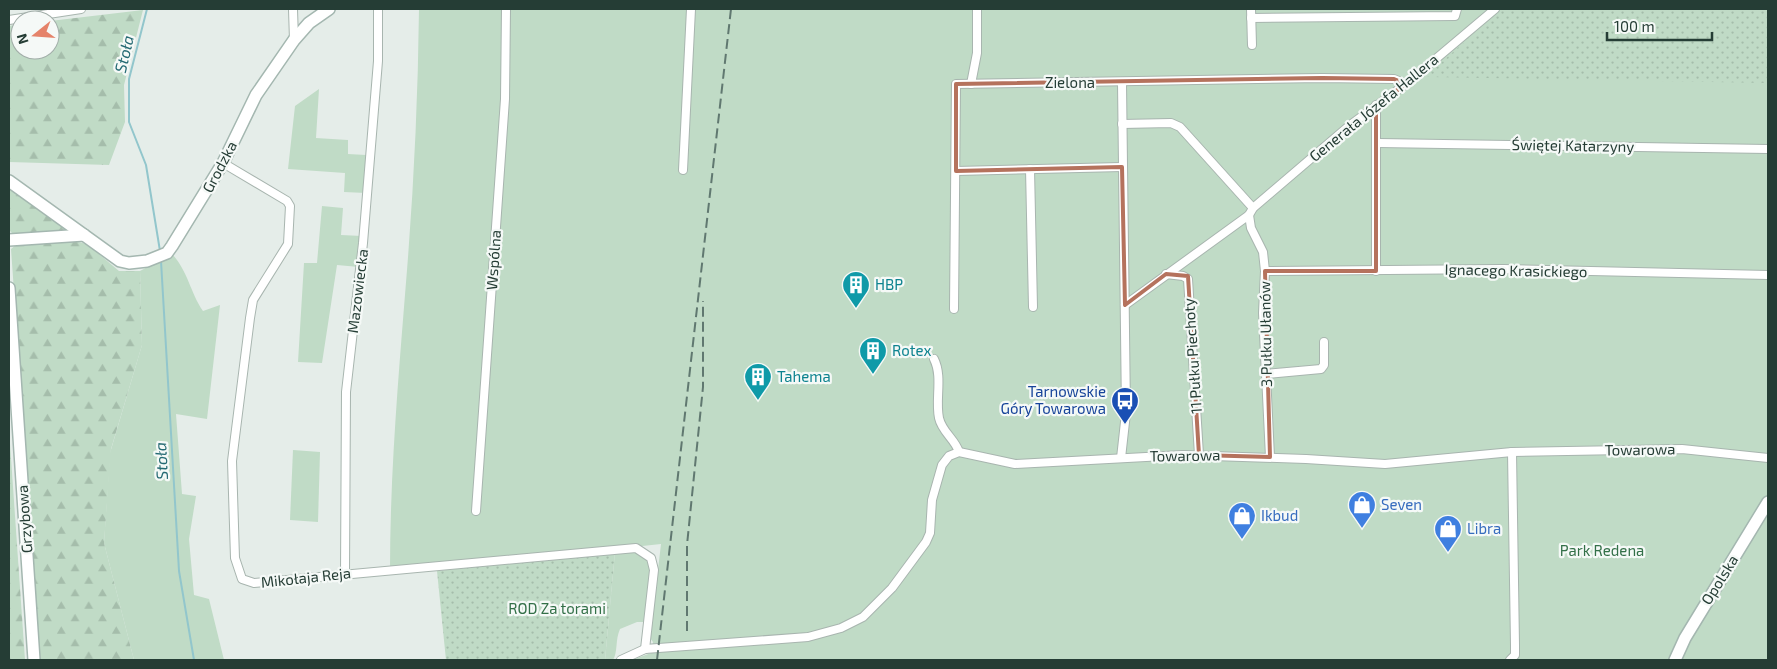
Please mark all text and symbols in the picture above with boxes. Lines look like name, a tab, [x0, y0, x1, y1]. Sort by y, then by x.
north arrow	[10, 10, 60, 60]
scale bar	[1607, 10, 1712, 42]
text: 100 m	[1614, 17, 1655, 35]
text: N	[12, 32, 32, 46]
water label: Stoła	[110, 33, 137, 74]
street label: Generała Józefa Hallera	[1305, 50, 1441, 165]
street label: Zielona	[1045, 73, 1095, 91]
street label: Świętej Katarzyny	[1512, 135, 1635, 156]
street label: Grodzka	[198, 138, 240, 195]
street label: Wspólna	[482, 229, 504, 291]
street label: Mazowiecka	[343, 248, 371, 334]
street label: Ignacego Krasickiego	[1445, 260, 1588, 280]
building icon: HBP	[841, 270, 871, 309]
place label: HBP	[875, 275, 903, 293]
street label: 3 Pułku Ułanów	[1255, 281, 1275, 387]
street label: 11 Pułku Piechoty	[1179, 298, 1205, 415]
building icon: Rotex	[858, 336, 888, 375]
place label: Rotex	[892, 341, 931, 359]
building icon: Tahema	[743, 362, 773, 401]
place label: Tahema	[777, 367, 831, 385]
place label: Tarnowskie Góry Towarowa	[1001, 382, 1106, 417]
bus stop icon: Tarnowskie Góry Towarowa	[1110, 386, 1140, 425]
street label: Towarowa	[1604, 439, 1676, 459]
water label: Stoła	[150, 442, 171, 480]
street label: Towarowa	[1149, 445, 1221, 465]
street label: Grzybowa	[13, 484, 35, 554]
shop icon: Seven	[1347, 490, 1377, 529]
place label: Seven	[1381, 495, 1422, 513]
shop icon: Ikbud	[1227, 501, 1257, 540]
place label: Ikbud	[1261, 506, 1298, 524]
shop icon: Libra	[1433, 514, 1463, 553]
place label: Libra	[1467, 519, 1501, 537]
park label: Park Redena	[1560, 541, 1644, 559]
street label: Opolska	[1697, 551, 1741, 608]
street label: Mikołaja Reja	[260, 563, 352, 592]
park label: ROD Za torami	[508, 599, 606, 617]

